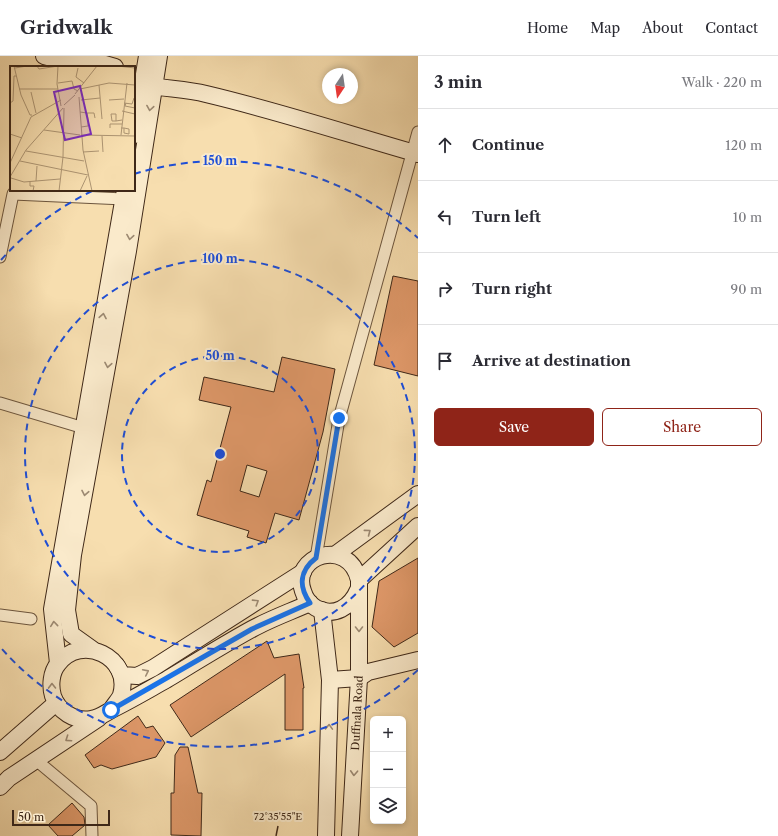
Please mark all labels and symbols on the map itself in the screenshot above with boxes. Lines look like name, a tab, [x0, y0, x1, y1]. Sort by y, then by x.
inset map	[10, 66, 135, 191]
north arrow	[322, 68, 358, 104]
one-way arrow	[146, 105, 155, 111]
text: 150 m	[203, 153, 237, 168]
one-way arrow	[126, 234, 135, 240]
text: 100 m	[202, 251, 238, 266]
one-way arrow	[98, 313, 107, 320]
text: 50 m	[205, 348, 235, 363]
one-way arrow	[104, 362, 113, 368]
route end	[330, 409, 348, 427]
centre of rings	[213, 447, 227, 461]
one-way arrow	[81, 490, 90, 496]
one-way arrow	[364, 530, 371, 537]
one-way arrow	[252, 599, 259, 607]
one-way arrow	[50, 621, 59, 627]
one-way arrow	[354, 626, 363, 632]
one-way arrow	[142, 669, 149, 677]
street label: Duffnala Road	[348, 675, 366, 751]
one-way arrow	[48, 682, 56, 688]
route start	[102, 701, 120, 719]
one-way arrow	[325, 724, 334, 730]
one-way arrow	[66, 734, 73, 741]
one-way arrow	[349, 770, 358, 776]
scale bar	[12, 808, 110, 827]
text: 72°35'55"E	[254, 810, 302, 823]

